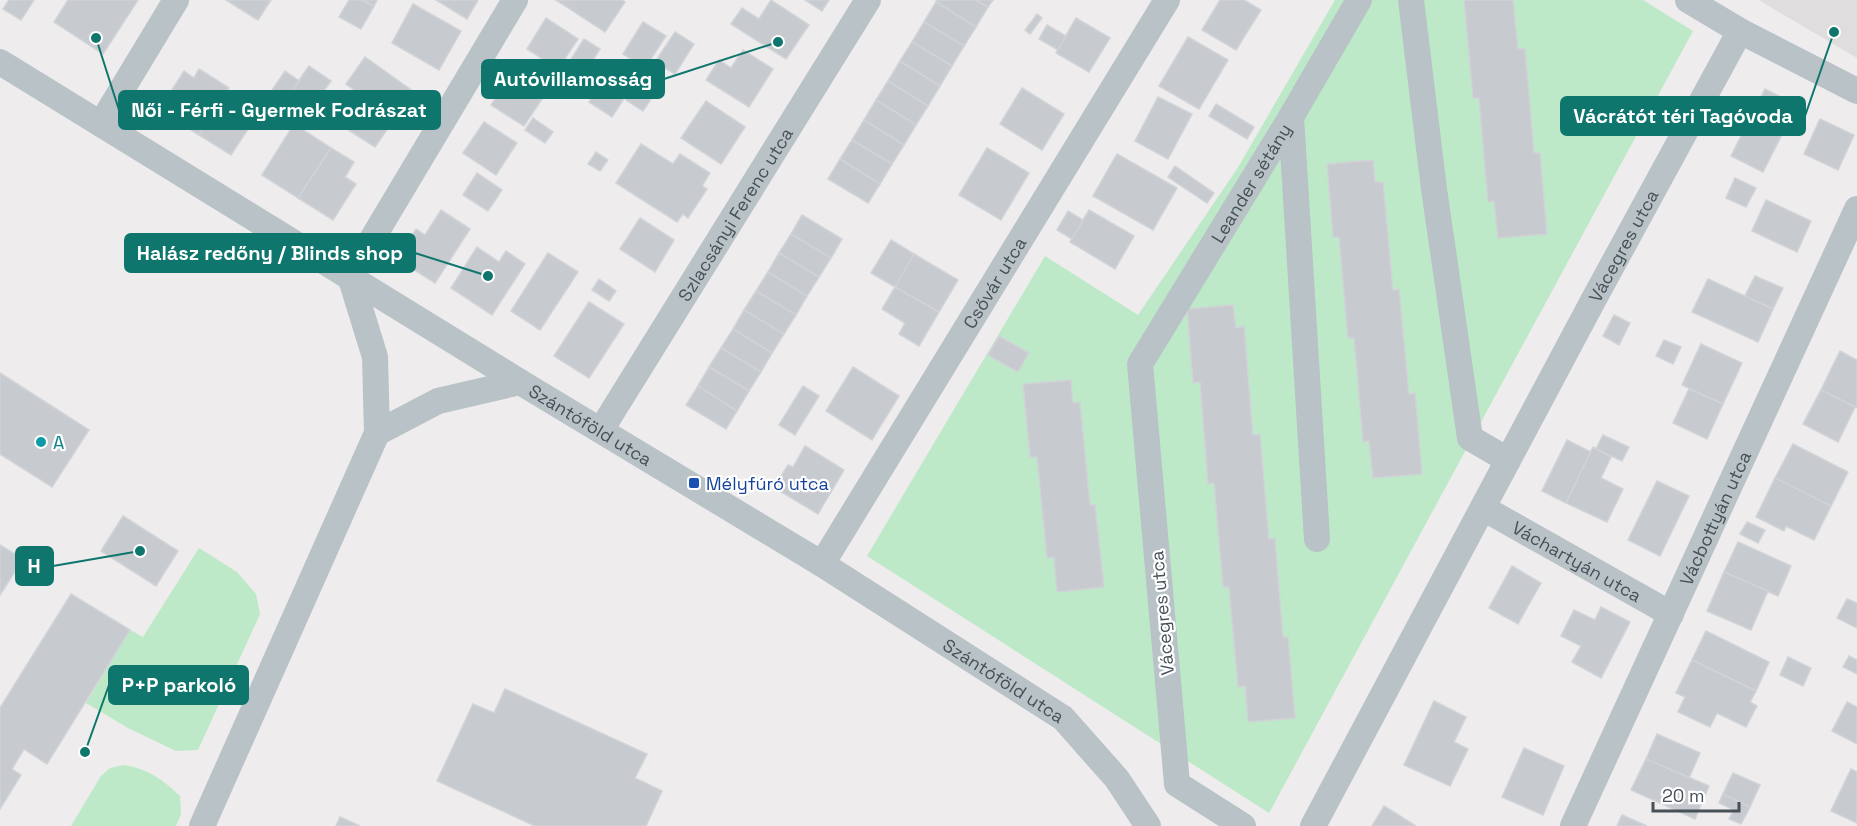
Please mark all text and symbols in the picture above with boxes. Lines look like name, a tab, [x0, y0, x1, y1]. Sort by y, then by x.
callout: Autóvillamosság	[482, 60, 664, 98]
text: Autóvillamosság	[494, 66, 652, 92]
callout: Női - Férfi - Gyermek Fodrászat	[119, 91, 440, 129]
text: Női - Férfi - Gyermek Fodrászat	[131, 97, 427, 123]
callout: Vácrátót téri Tagóvoda	[1561, 97, 1805, 135]
text: Vácrátót téri Tagóvoda	[1573, 103, 1793, 129]
street label: Leander sétány	[1205, 119, 1296, 247]
street label: Szlacsányi Ferenc utca	[672, 123, 798, 305]
street label: Vácegres utca	[1583, 185, 1663, 306]
street label: Csővár utca	[957, 232, 1031, 333]
callout: Halász redőny / Blinds shop	[125, 234, 415, 272]
text: Halász redőny / Blinds shop	[137, 240, 403, 266]
street label: Szántóföld utca	[525, 379, 656, 470]
place label: A	[53, 431, 64, 454]
marker: A	[34, 435, 48, 449]
street label: Vácbottyán utca	[1674, 447, 1756, 589]
place label: Mélyfúró utca	[706, 472, 829, 495]
marker: Mélyfúró utca	[687, 476, 701, 490]
street label: Váchartyán utca	[1508, 515, 1646, 607]
callout: H	[16, 547, 53, 585]
street label: Vácegres utca	[1145, 550, 1179, 676]
text: H	[27, 553, 41, 579]
street label: Szántóföld utca	[939, 633, 1069, 728]
callout: P+P parkoló	[109, 666, 248, 704]
text: P+P parkoló	[122, 672, 236, 698]
scale bar	[1653, 775, 1738, 813]
text: 20 m	[1662, 784, 1705, 807]

